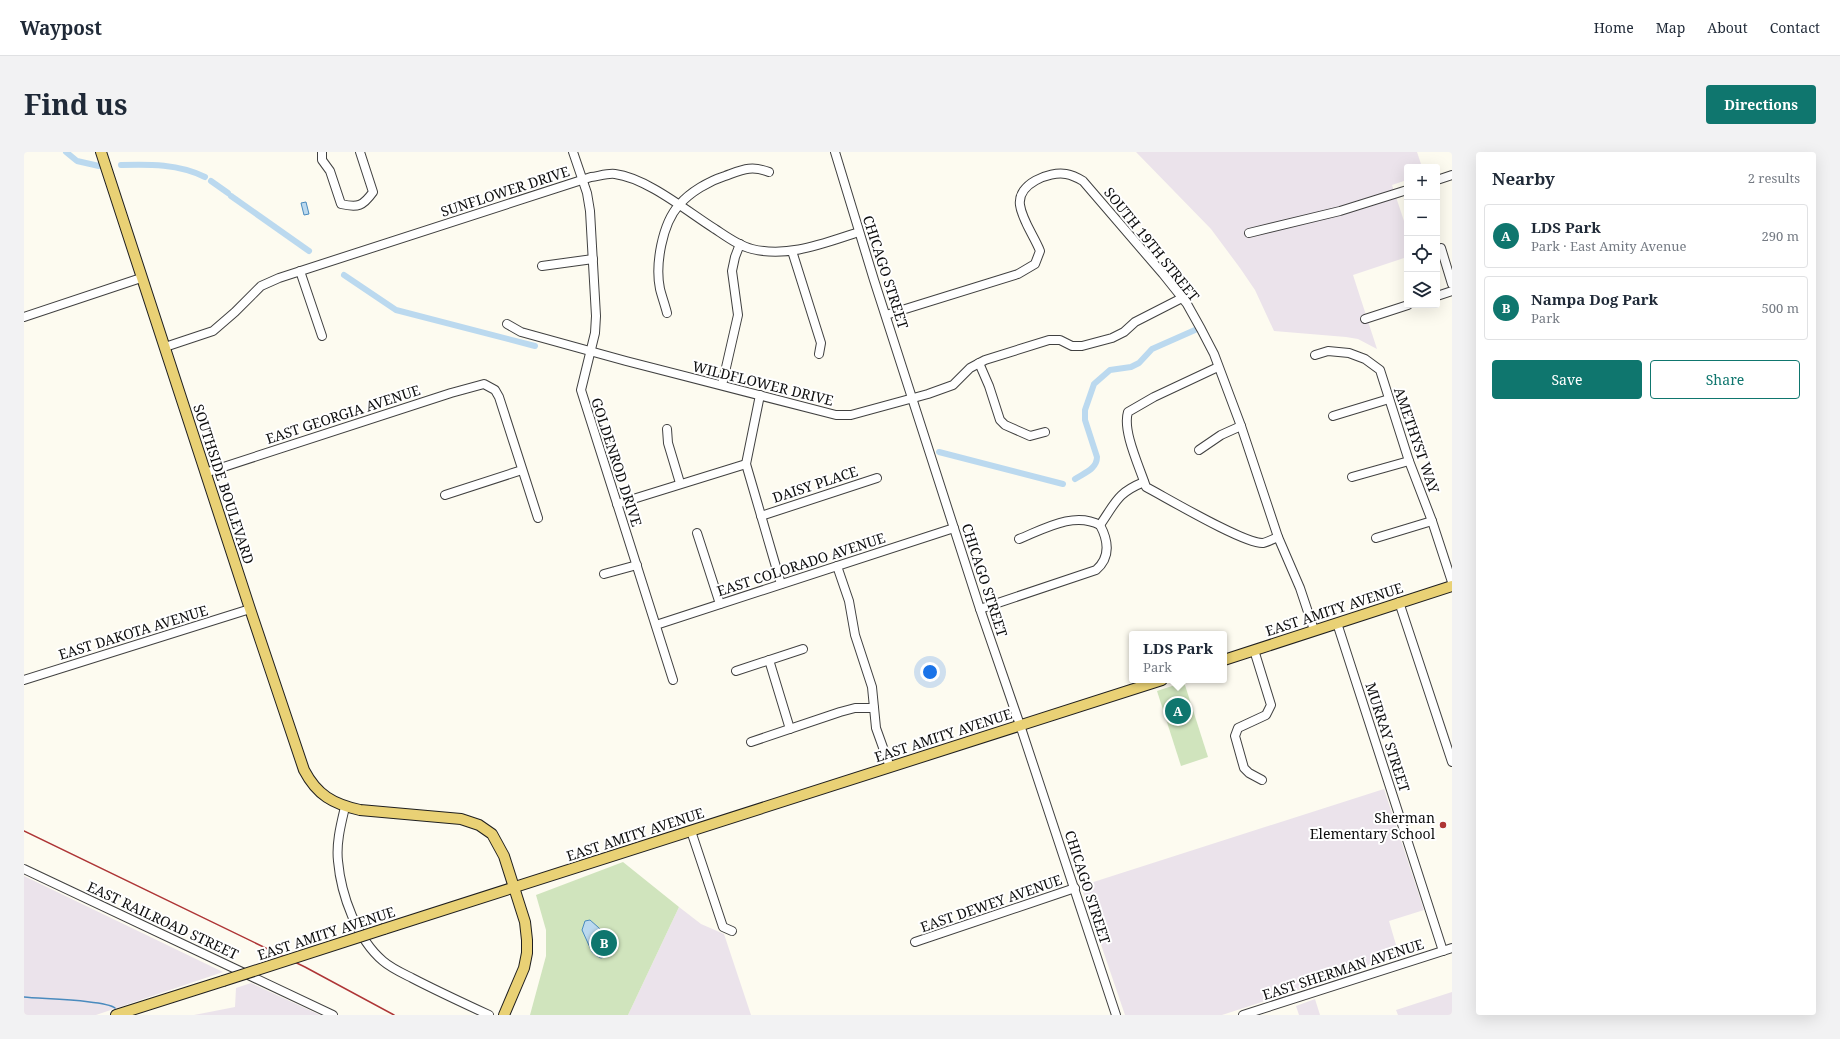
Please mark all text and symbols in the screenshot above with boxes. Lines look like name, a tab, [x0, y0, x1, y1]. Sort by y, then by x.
text: Waypost	[20, 15, 102, 41]
text: Home	[1594, 18, 1634, 37]
text: Map	[1656, 18, 1685, 37]
text: About	[1707, 18, 1748, 37]
text: Contact	[1770, 18, 1820, 37]
text: Find us	[24, 85, 128, 123]
button: Directions	[1706, 85, 1816, 124]
street label: SUNFLOWER DRIVE	[438, 161, 572, 221]
map controls	[1404, 164, 1440, 308]
button: +	[1404, 164, 1440, 200]
text: Nearby	[1492, 167, 1555, 190]
text: 2 results	[1748, 169, 1800, 187]
street label: SOUTH 19TH STREET	[1100, 183, 1204, 305]
button: −	[1404, 200, 1440, 236]
street label: CHICAGO STREET	[859, 213, 913, 332]
text: LDS Park	[1531, 217, 1601, 237]
text: A	[1501, 227, 1511, 245]
text: 290 m	[1762, 227, 1799, 245]
button: locate	[1404, 236, 1440, 272]
text: Park · East Amity Avenue	[1531, 237, 1687, 255]
button: layers	[1404, 272, 1440, 308]
text: Nampa Dog Park	[1531, 289, 1658, 309]
text: B	[1502, 299, 1510, 317]
text: 500 m	[1762, 299, 1799, 317]
text: Park	[1531, 309, 1560, 327]
street label: WILDFLOWER DRIVE	[691, 356, 836, 410]
button: Save	[1492, 360, 1642, 399]
button: Share	[1650, 360, 1800, 399]
street label: EAST GEORGIA AVENUE	[263, 380, 423, 448]
street label: AMETHYST WAY	[1390, 385, 1444, 496]
street label: GOLDENROD DRIVE	[587, 395, 647, 529]
street label: SOUTHSIDE BOULEVARD	[189, 401, 259, 567]
street label: DAISY PLACE	[770, 461, 860, 507]
street label: CHICAGO STREET	[958, 521, 1012, 640]
street label: EAST COLORADO AVENUE	[714, 528, 888, 600]
street label: EAST AMITY AVENUE	[1263, 578, 1405, 640]
street label: EAST DAKOTA AVENUE	[56, 600, 210, 664]
popup	[1129, 631, 1227, 683]
text: LDS Park	[1143, 638, 1213, 658]
text: Park	[1143, 658, 1172, 676]
your location	[920, 662, 940, 682]
street label: MURRAY STREET	[1361, 680, 1415, 795]
pin: A	[1165, 696, 1191, 726]
street label: EAST AMITY AVENUE	[872, 704, 1014, 766]
street label: EAST AMITY AVENUE	[564, 803, 706, 865]
place label: Sherman Elementary School	[1310, 808, 1436, 843]
marker: Sherman Elementary School	[1438, 820, 1448, 830]
street label: CHICAGO STREET	[1061, 828, 1115, 947]
street label: EAST DEWEY AVENUE	[918, 870, 1065, 936]
street label: EAST RAILROAD STREET	[84, 877, 242, 964]
street label: EAST AMITY AVENUE	[255, 902, 397, 964]
pin: B	[591, 928, 617, 958]
street label: EAST SHERMAN AVENUE	[1260, 934, 1426, 1004]

